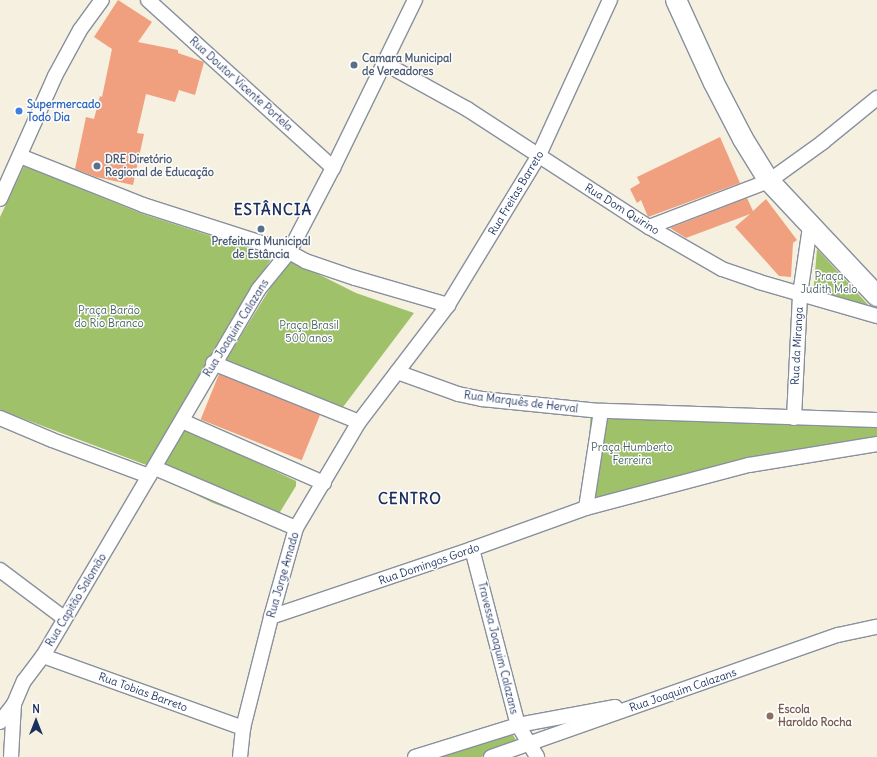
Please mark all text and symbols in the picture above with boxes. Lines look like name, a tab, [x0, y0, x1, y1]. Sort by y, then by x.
street label: Rua Doutor Vicente Portela	[187, 34, 295, 134]
place label: Camara Municipal de Vereadores	[362, 52, 452, 78]
marker: Camara Municipal de Vereadores	[349, 60, 359, 70]
place label: Supermercado Todo Dia	[27, 98, 101, 124]
marker: Supermercado Todo Dia	[14, 106, 24, 116]
street label: Rua Freitas Barreto	[486, 148, 546, 238]
place label: DRE Diretório Regional de Educação	[105, 153, 214, 179]
marker: DRE Diretório Regional de Educação	[92, 161, 102, 171]
street label: Rua Dom Quirino	[582, 181, 662, 237]
district label: ESTÂNCIA	[234, 201, 312, 219]
marker: Prefeitura Municipal de Estância	[256, 224, 266, 234]
place label: Prefeitura Municipal de Estância	[212, 235, 310, 261]
park label: Praça Judith Melo	[801, 270, 857, 296]
street label: Rua Joaquim Calazans	[201, 277, 271, 379]
park label: Praça Barão do Rio Branco	[74, 304, 144, 330]
street label: Rua da Miranga	[788, 307, 806, 385]
park label: Praça Brasil 500 anos	[279, 319, 339, 345]
street label: Rua Marquês de Herval	[463, 388, 579, 416]
park label: Praça Humberto Ferreira	[591, 441, 673, 467]
district label: CENTRO	[378, 490, 442, 508]
street label: Rua Jorge Amado	[264, 531, 302, 619]
street label: Rua Domingos Gordo	[377, 541, 481, 587]
street label: Rua Capitão Salomão	[43, 551, 109, 649]
street label: Travessa Joaquim Calazans	[475, 580, 521, 716]
street label: Rua Joaquim Calazans	[628, 665, 738, 715]
street label: Rua Tobias Barreto	[97, 670, 189, 714]
north arrow	[16, 701, 56, 741]
text: N	[32, 702, 40, 716]
place label: Escola Haroldo Rocha	[778, 703, 852, 729]
marker: Escola Haroldo Rocha	[765, 711, 775, 721]

